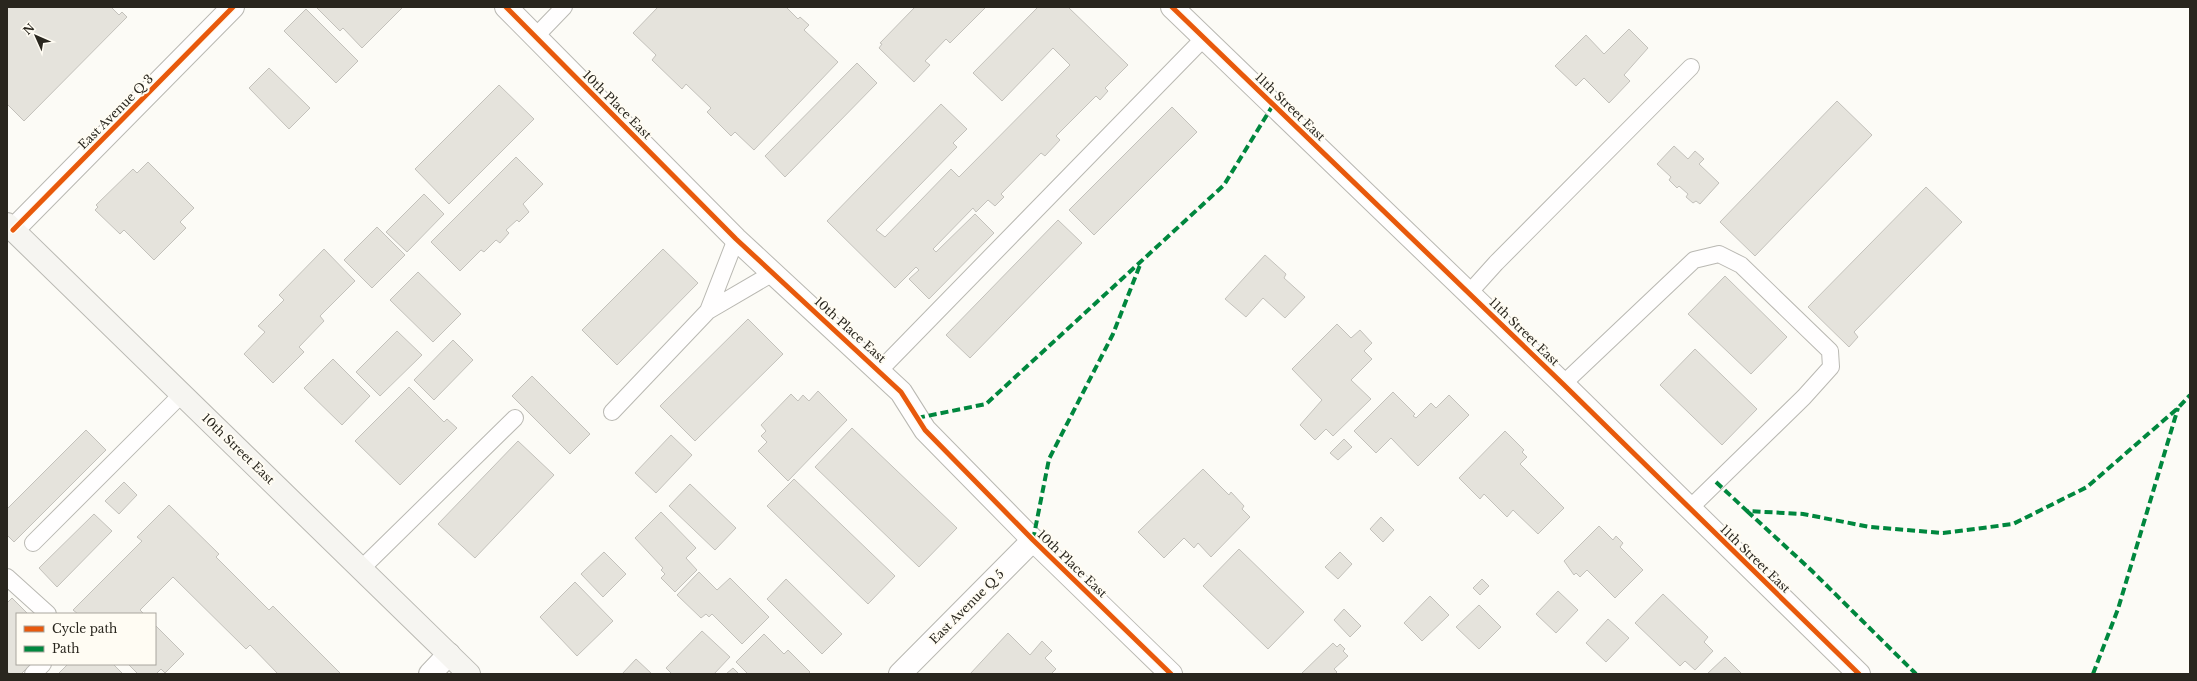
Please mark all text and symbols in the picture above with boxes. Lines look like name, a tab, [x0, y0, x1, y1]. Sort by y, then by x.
north arrow	[16, 16, 56, 56]
text: N	[20, 20, 38, 38]
street label: 10th Place East	[580, 67, 655, 142]
street label: 11th Street East	[1252, 69, 1329, 144]
street label: East Avenue Q 3	[75, 71, 156, 152]
street label: 10th Place East	[811, 294, 890, 366]
street label: 11th Street East	[1486, 294, 1563, 369]
street label: 10th Street East	[199, 410, 278, 487]
street label: 11th Street East	[1717, 521, 1794, 596]
street label: 10th Place East	[1034, 527, 1111, 601]
street label: East Avenue Q 5	[926, 566, 1007, 647]
legend	[16, 613, 156, 665]
text: Cycle path	[52, 621, 117, 636]
text: Path	[52, 641, 80, 656]

